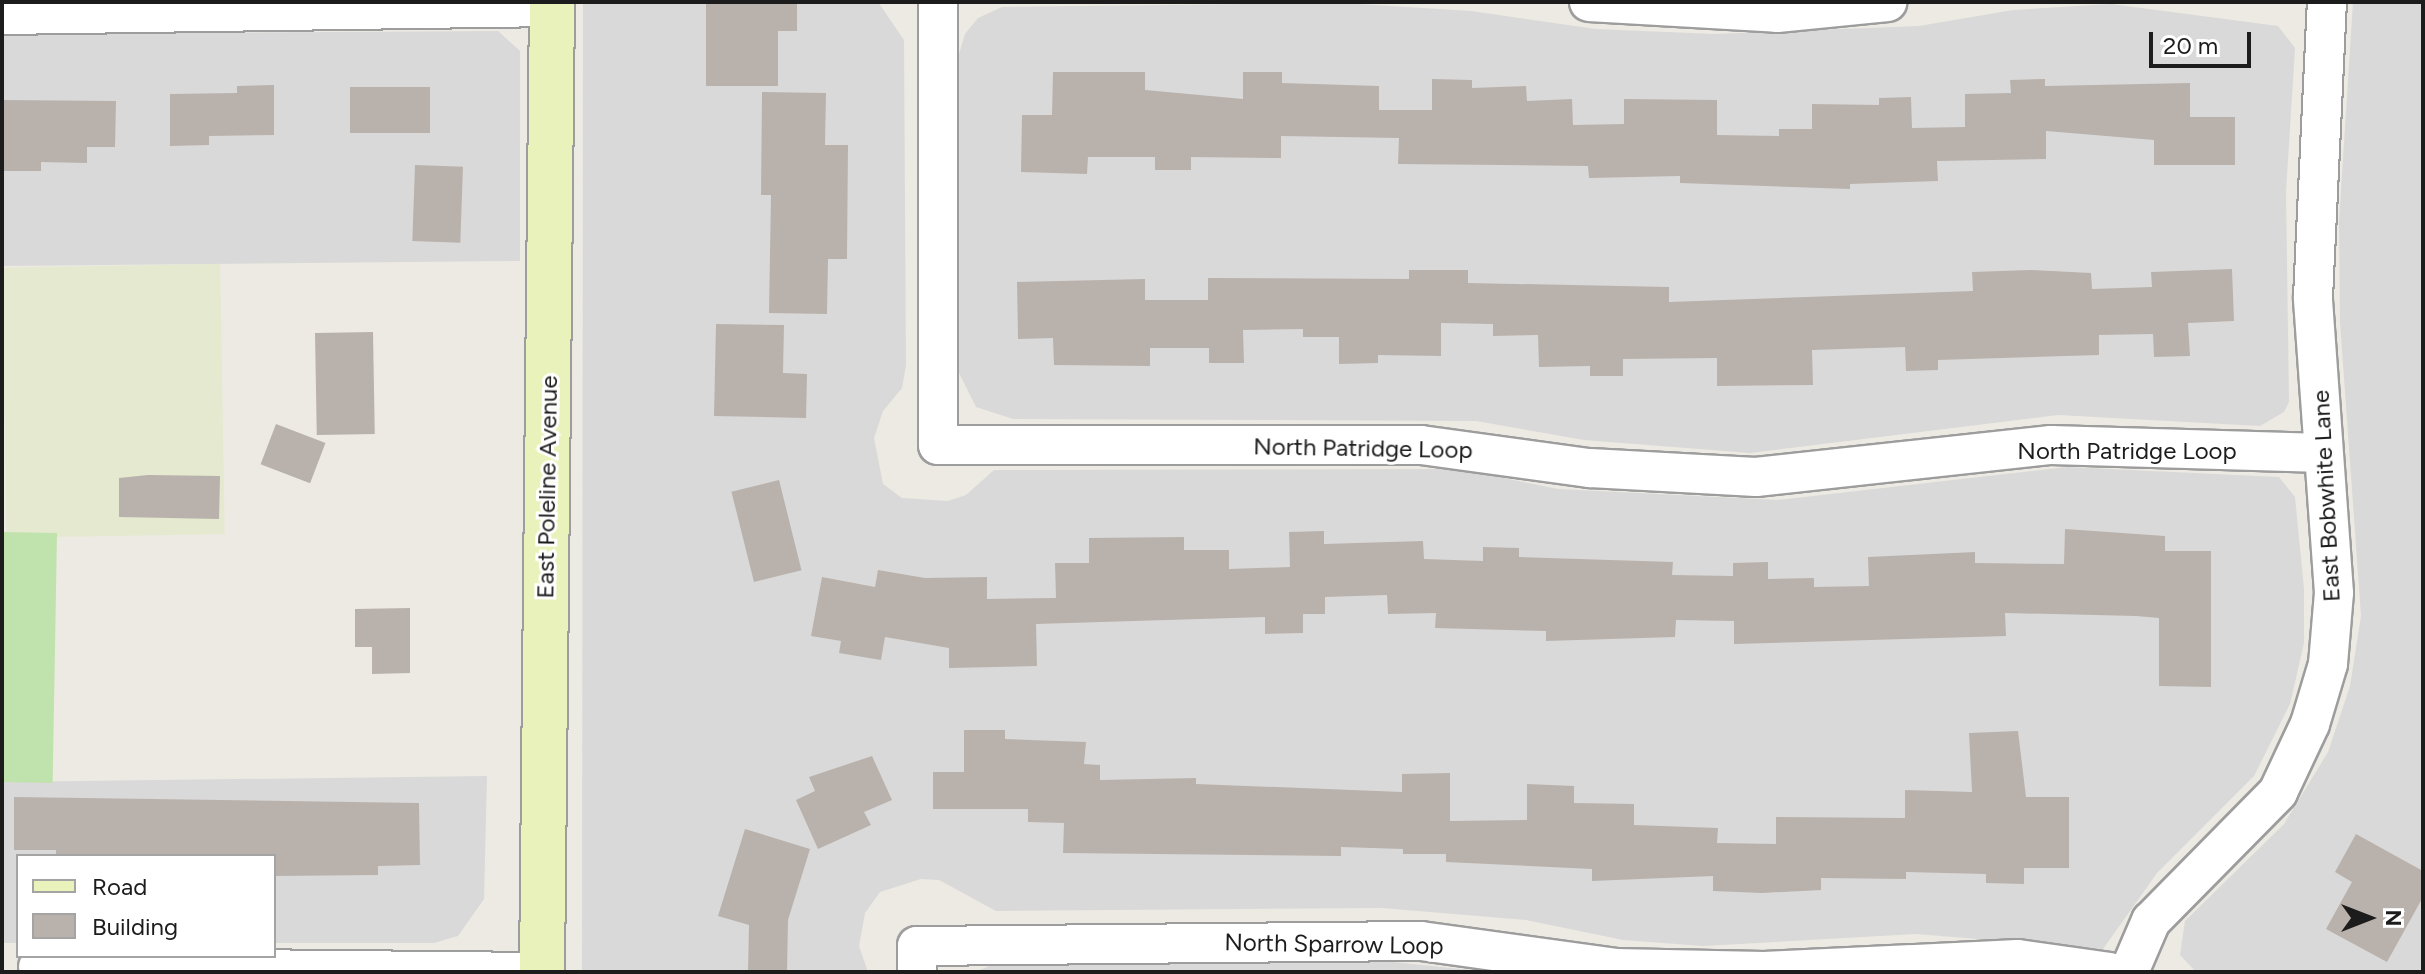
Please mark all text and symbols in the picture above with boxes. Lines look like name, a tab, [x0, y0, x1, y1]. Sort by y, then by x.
scale bar	[2153, 16, 2255, 66]
text: 20 m	[2163, 31, 2218, 60]
street label: East Poleline Avenue	[531, 375, 563, 599]
street label: East Bobwhite Lane	[2306, 389, 2346, 603]
street label: North Patridge Loop	[1253, 432, 1473, 464]
street label: North Patridge Loop	[2017, 437, 2237, 465]
legend	[16, 854, 276, 958]
text: Road	[92, 872, 147, 901]
north arrow	[2329, 878, 2409, 958]
text: N	[2380, 909, 2407, 927]
text: Building	[92, 912, 178, 941]
street label: North Sparrow Loop	[1224, 928, 1444, 960]

